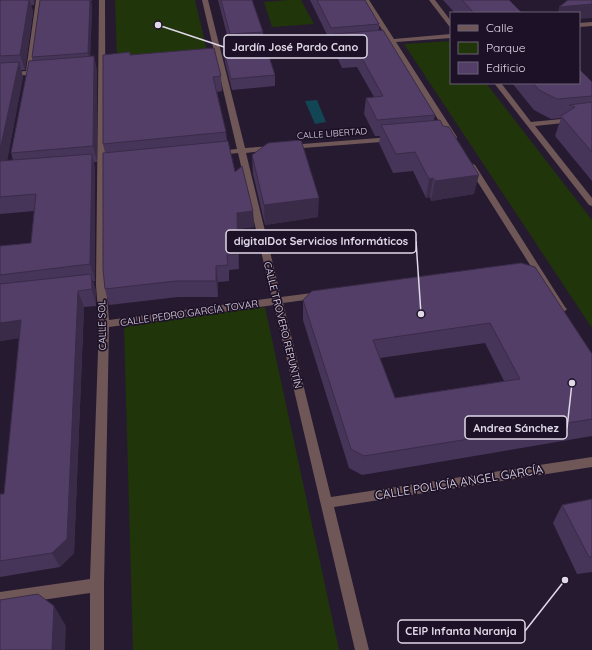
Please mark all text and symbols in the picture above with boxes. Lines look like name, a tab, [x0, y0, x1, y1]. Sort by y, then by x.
legend	[450, 12, 580, 84]
text: Calle	[486, 20, 514, 35]
callout: Jardín José Pardo Cano	[224, 35, 367, 58]
text: Jardín José Pardo Cano	[232, 40, 358, 54]
text: Parque	[486, 40, 526, 55]
text: Edificio	[486, 60, 526, 75]
street label: CALLE LIBERTAD	[297, 125, 368, 141]
callout: digitalDot Servicios Informáticos	[226, 230, 416, 253]
text: digitalDot Servicios Informáticos	[234, 234, 408, 248]
street label: CALLE TROVERO REPUNTÍN	[261, 260, 305, 390]
street label: CALLE PEDRO GARCÍA TOVAR	[119, 297, 259, 329]
street label: CALLE SOL	[95, 299, 109, 350]
callout: Andrea Sánchez	[465, 416, 567, 439]
text: Andrea Sánchez	[473, 421, 559, 435]
street label: CALLE POLICÍA ANGEL GARCÍA	[374, 461, 544, 503]
callout: CEIP Infanta Naranja	[398, 620, 525, 643]
text: CEIP Infanta Naranja	[405, 624, 517, 638]

